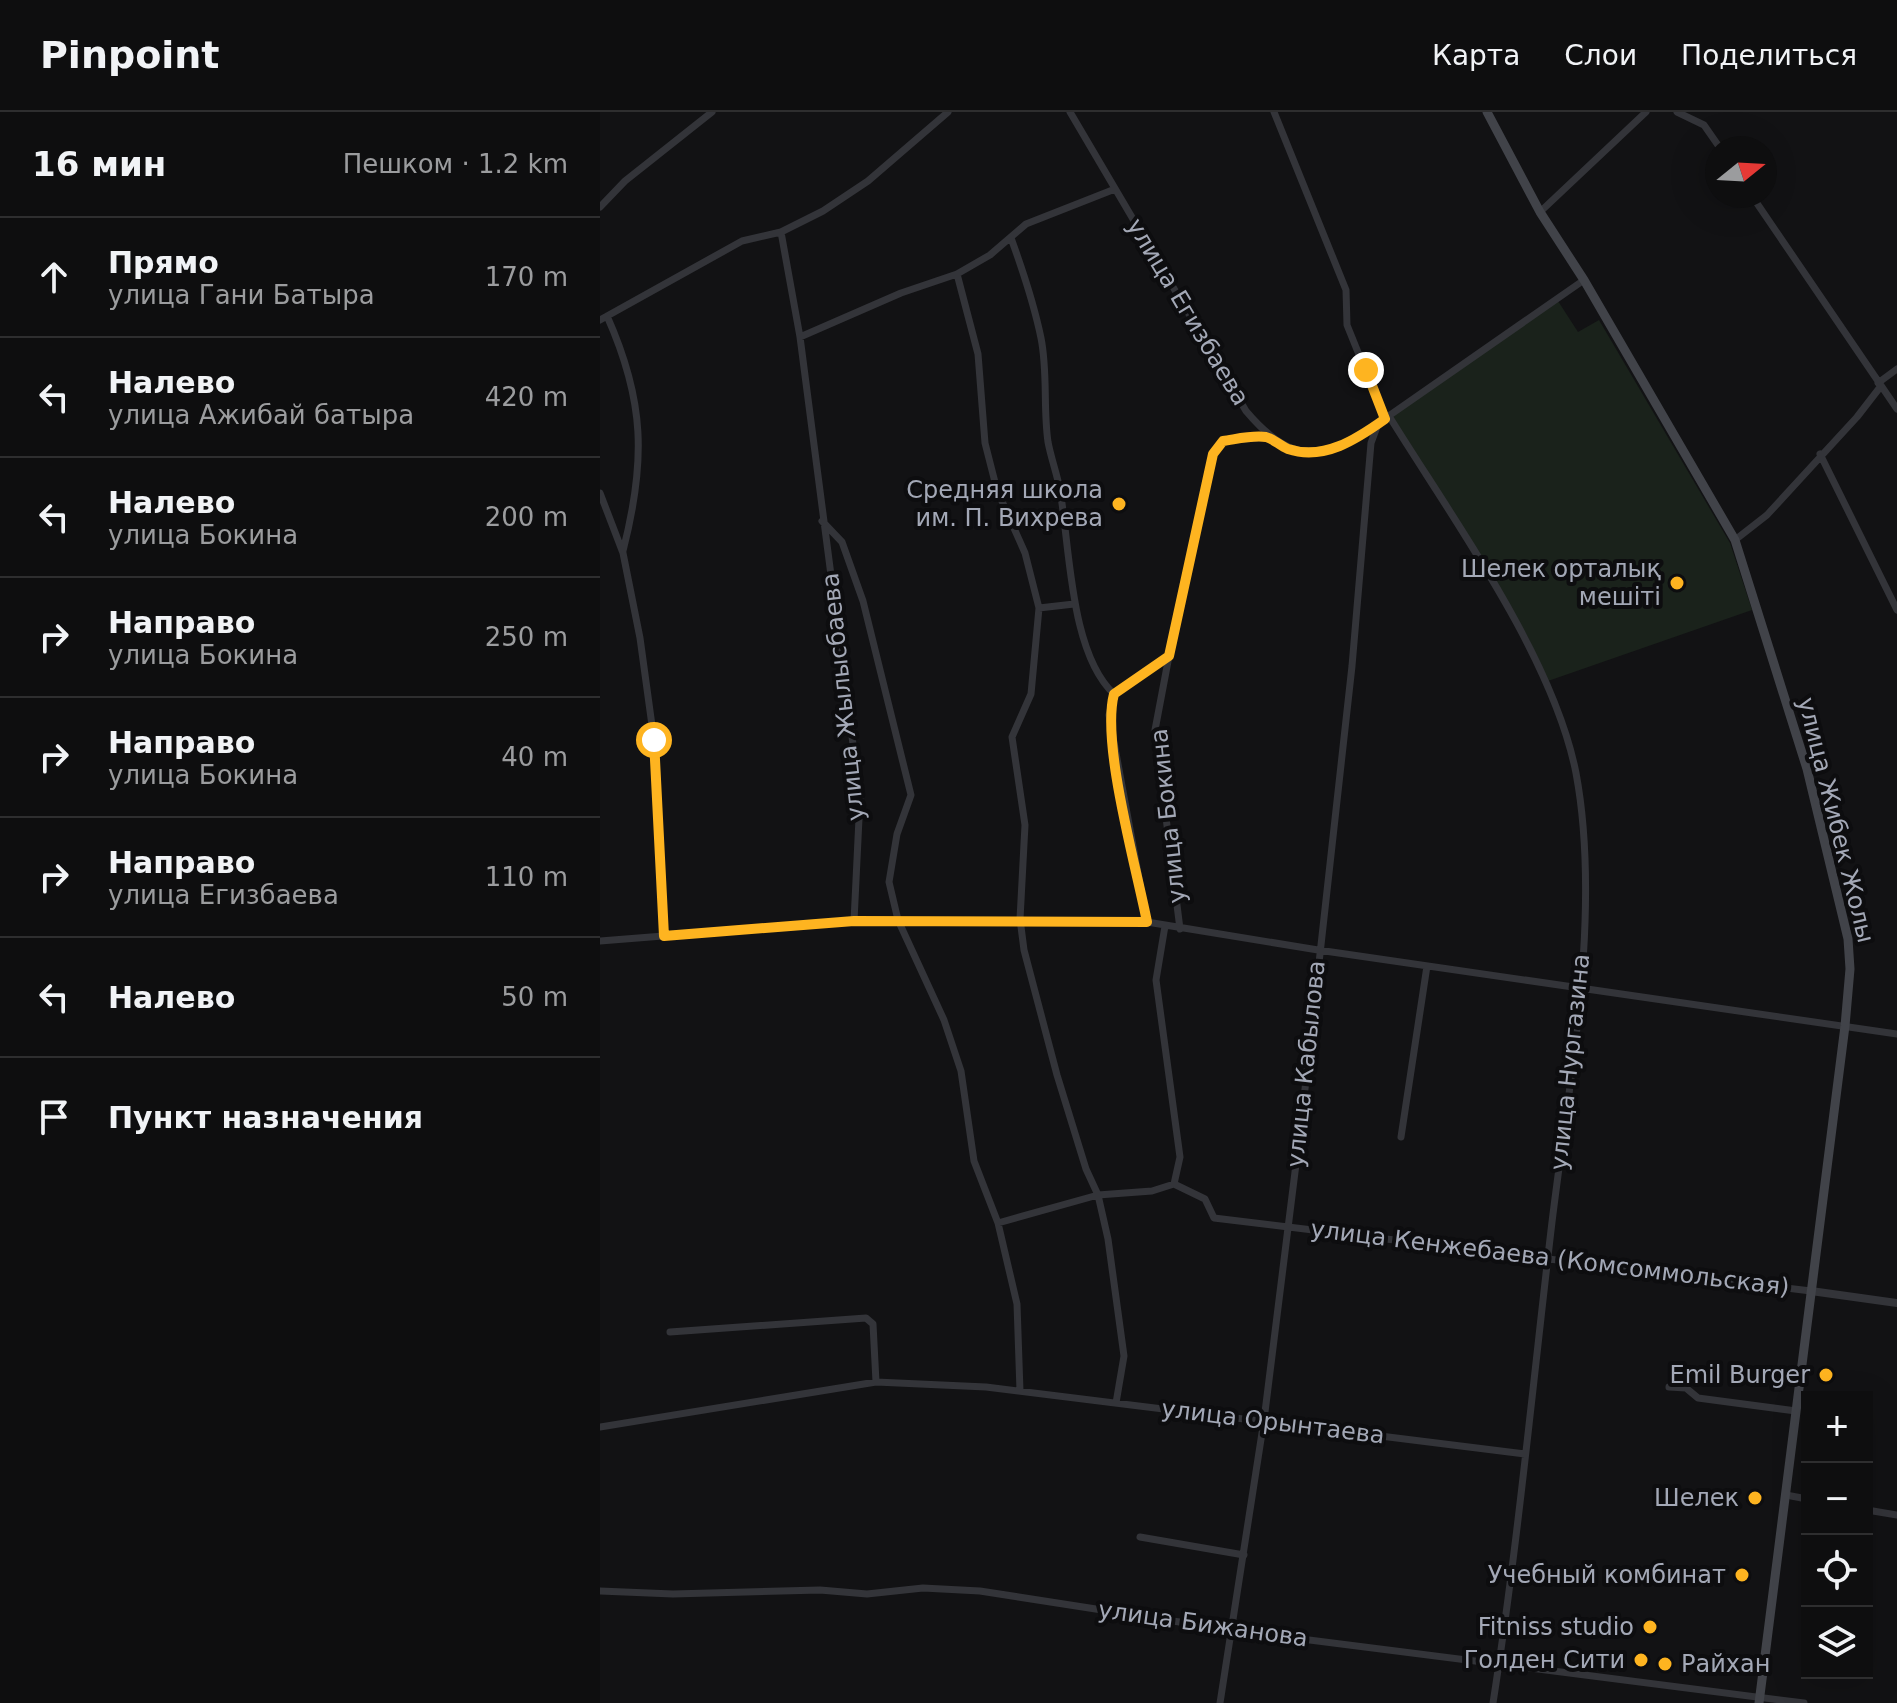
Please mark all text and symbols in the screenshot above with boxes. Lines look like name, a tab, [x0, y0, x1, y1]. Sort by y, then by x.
text: Pinpoint	[40, 33, 219, 77]
text: Карта	[1432, 39, 1520, 72]
text: Слои	[1564, 39, 1637, 72]
text: Поделиться	[1681, 39, 1857, 72]
north arrow	[1705, 136, 1777, 208]
text: 16 мин	[32, 144, 166, 184]
text: Пешком · 1.2 km	[343, 149, 568, 179]
street label: улица Егизбаева	[1121, 213, 1255, 411]
text: Прямо	[108, 245, 219, 280]
icon: ahead	[32, 255, 76, 299]
text: 170 m	[485, 262, 568, 292]
text: улица Гани Батыра	[108, 280, 375, 310]
route end	[1348, 352, 1384, 388]
text: Налево	[108, 365, 235, 400]
icon: left	[32, 375, 76, 419]
text: 420 m	[485, 382, 568, 412]
text: улица Ажибай батыра	[108, 400, 414, 430]
place label: Средняя школа им. П. Вихрева	[906, 476, 1103, 532]
text: Налево	[108, 485, 235, 520]
icon: left	[32, 495, 76, 539]
marker: Средняя школа им. П. Вихрева	[1110, 495, 1128, 513]
text: 200 m	[485, 502, 568, 532]
text: улица Бокина	[108, 520, 298, 550]
place label: Шелек орталық мешіті	[1461, 555, 1661, 611]
street label: улица Жылысбаева	[816, 572, 870, 822]
marker: Шелек орталық мешіті	[1668, 574, 1686, 592]
text: Направо	[108, 605, 255, 640]
icon: right	[32, 615, 76, 659]
text: 250 m	[485, 622, 568, 652]
text: улица Бокина	[108, 640, 298, 670]
street label: улица Жибек Жолы	[1792, 694, 1880, 946]
route start	[636, 722, 672, 758]
text: Направо	[108, 725, 255, 760]
street label: улица Бокина	[1145, 727, 1191, 905]
icon: right	[32, 735, 76, 779]
text: 40 m	[501, 742, 568, 772]
text: улица Бокина	[108, 760, 298, 790]
text: Направо	[108, 845, 255, 880]
icon: right	[32, 855, 76, 899]
text: 110 m	[485, 862, 568, 892]
text: улица Егизбаева	[108, 880, 339, 910]
street label: улица Нургазина	[1545, 952, 1595, 1172]
street label: улица Кабылова	[1281, 959, 1331, 1169]
icon: left	[32, 975, 76, 1019]
text: Налево	[108, 980, 235, 1015]
text: 50 m	[501, 982, 568, 1012]
icon: arrive	[32, 1095, 76, 1139]
text: Пункт назначения	[108, 1100, 423, 1135]
street label: улица Кенжебаева (Комсоммольская)	[1309, 1215, 1791, 1301]
place label: Emil Burger	[1670, 1361, 1810, 1389]
marker: Emil Burger	[1817, 1366, 1835, 1384]
map controls	[1801, 1391, 1873, 1679]
button: +	[1801, 1391, 1873, 1463]
street label: улица Орынтаева	[1160, 1394, 1386, 1450]
button: −	[1801, 1463, 1873, 1535]
place label: Шелек	[1654, 1484, 1739, 1512]
marker: Шелек	[1746, 1489, 1764, 1507]
button: locate	[1801, 1535, 1873, 1607]
place label: Учебный комбинат	[1488, 1561, 1726, 1589]
marker: Учебный комбинат	[1733, 1566, 1751, 1584]
street label: улица Бижанова	[1096, 1595, 1310, 1653]
button: layers	[1801, 1607, 1873, 1679]
place label: Fitniss studio	[1478, 1613, 1634, 1641]
marker: Fitniss studio	[1641, 1618, 1659, 1636]
place label: Голден Сити	[1464, 1646, 1625, 1674]
place label: Райхан	[1681, 1650, 1770, 1678]
marker: Голден Сити	[1632, 1651, 1650, 1669]
marker: Райхан	[1656, 1655, 1674, 1673]

